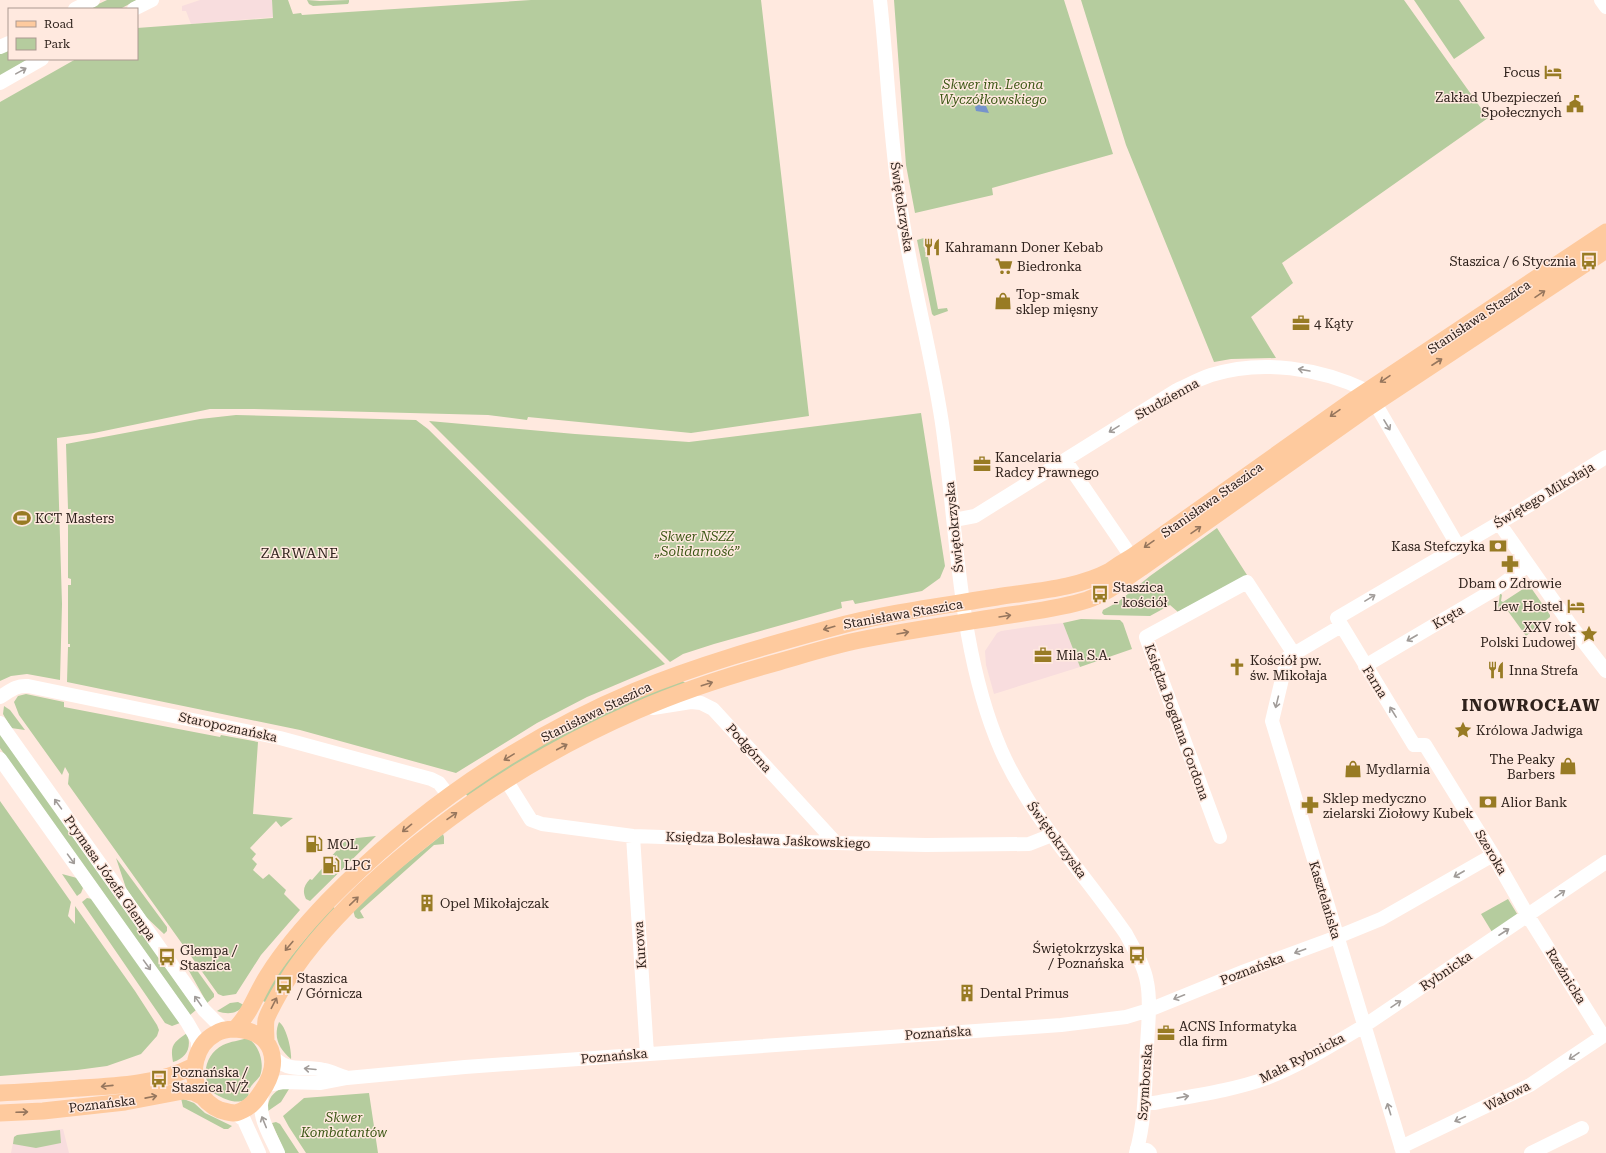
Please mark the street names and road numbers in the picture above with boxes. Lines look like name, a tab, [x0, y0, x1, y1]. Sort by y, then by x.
street label: Świętokrzyska	[887, 161, 918, 253]
street label: Stanisława Staszica	[1425, 277, 1533, 357]
street label: Studzienna	[1133, 375, 1201, 423]
street label: Świętego Mikołaja	[1490, 458, 1597, 531]
street label: Stanisława Staszica	[1158, 459, 1266, 541]
street label: Świętokrzyska	[941, 481, 966, 573]
street label: Stanisława Staszica	[842, 596, 964, 632]
street label: Kręta	[1430, 602, 1466, 632]
street label: Księdza Bogdana Gordona	[1142, 642, 1212, 802]
street label: Farna	[1359, 663, 1391, 701]
street label: Stanisława Staszica	[538, 679, 654, 745]
street label: Staropoznańska	[177, 709, 279, 745]
street label: Podgórna	[723, 721, 775, 775]
street label: Świętokrzyska	[1024, 798, 1091, 881]
street label: Prymasa Józefa Glempa	[61, 813, 159, 943]
street label: Szeroka	[1472, 827, 1510, 877]
street label: Księdza Bolesława Jaśkowskiego	[665, 829, 871, 851]
street label: Kasztelańska	[1306, 859, 1344, 941]
street label: Kurowa	[631, 921, 649, 969]
street label: Rzeźnicka	[1543, 945, 1589, 1007]
street label: Rybnicka	[1417, 948, 1475, 994]
street label: Poznańska	[1218, 950, 1286, 988]
street label: Poznańska	[904, 1023, 972, 1043]
street label: Mała Rybnicka	[1257, 1030, 1347, 1086]
street label: Szymborska	[1135, 1043, 1155, 1121]
street label: Poznańska	[580, 1046, 648, 1066]
street label: Wałowa	[1482, 1078, 1532, 1114]
street label: Poznańska	[68, 1092, 136, 1116]

